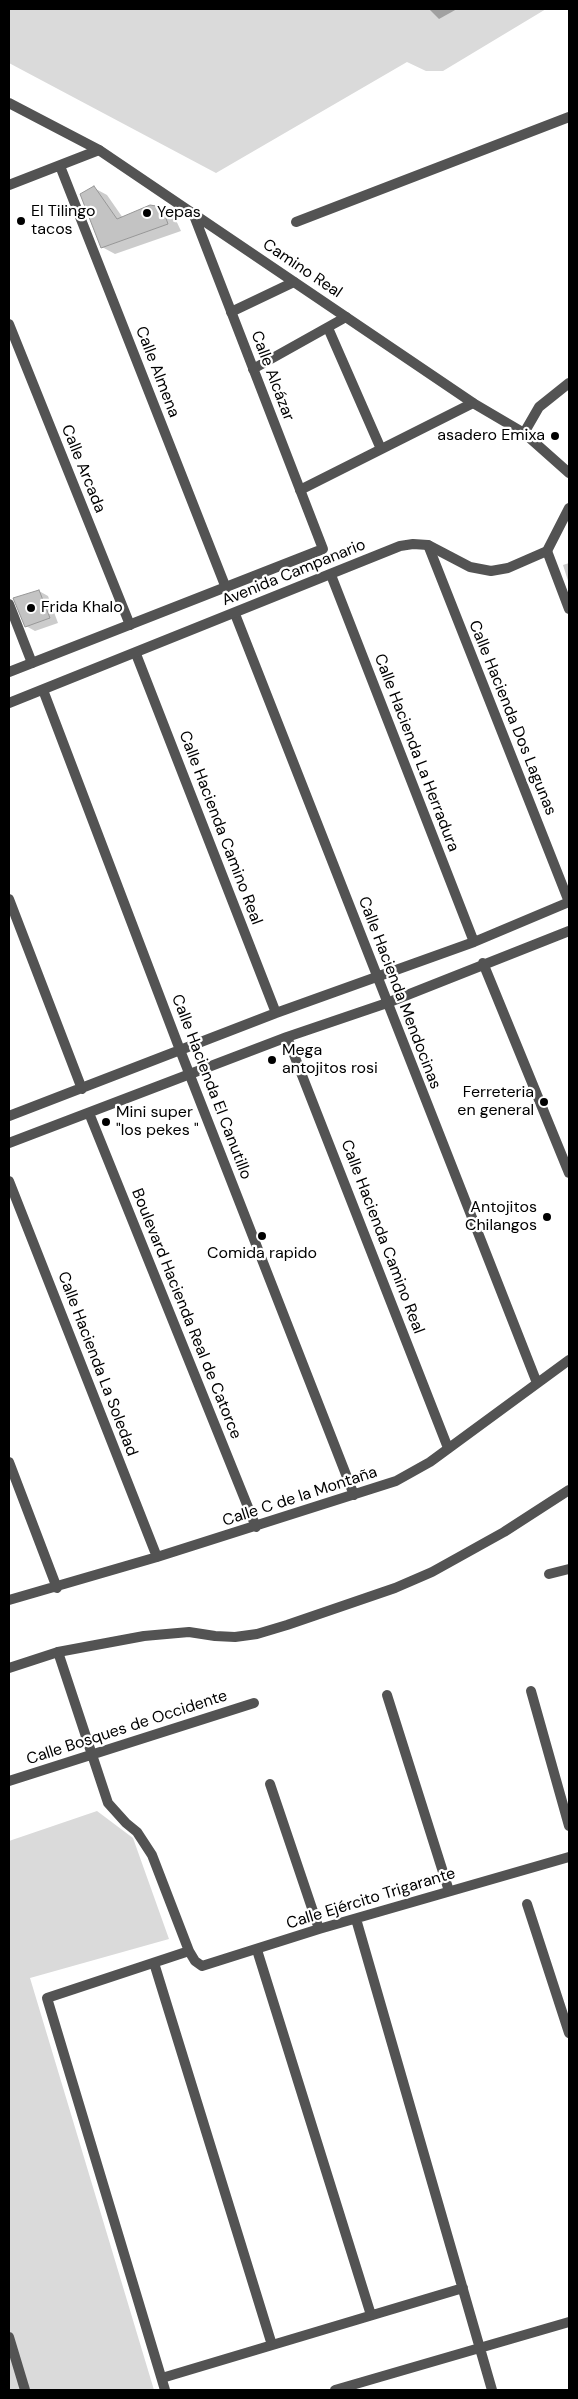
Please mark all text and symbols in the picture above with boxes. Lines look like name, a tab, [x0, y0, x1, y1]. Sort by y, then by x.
place label: El Tilingo tacos	[31, 202, 95, 240]
place label: Yepas	[157, 203, 201, 223]
marker: Yepas	[141, 207, 153, 219]
marker: El Tilingo tacos	[15, 215, 27, 227]
street label: Camino Real	[259, 235, 345, 303]
street label: Calle Almena	[131, 324, 183, 420]
street label: Calle Alcázar	[246, 328, 298, 424]
street label: Calle Arcada	[57, 422, 109, 516]
place label: asadero Emixa	[437, 426, 545, 446]
marker: asadero Emixa	[549, 430, 561, 442]
street label: Avenida Campanario	[219, 535, 369, 611]
place label: Frida Khalo	[41, 598, 123, 618]
marker: Frida Khalo	[25, 602, 37, 614]
street label: Calle Hacienda Dos Lagunas	[464, 618, 560, 818]
street label: Calle Hacienda La Herradura	[369, 651, 463, 855]
street label: Calle Hacienda Camino Real	[174, 728, 266, 928]
street label: Calle Hacienda Mendocinas	[353, 894, 445, 1092]
street label: Calle Hacienda El Canutillo	[167, 992, 255, 1182]
place label: Mega antojitos rosi	[282, 1041, 378, 1079]
marker: Mega antojitos rosi	[266, 1054, 278, 1066]
place label: Ferreteria en general	[457, 1083, 534, 1121]
marker: Ferreteria en general	[538, 1096, 550, 1108]
place label: Mini super "los pekes "	[116, 1103, 199, 1141]
marker: Mini super "los pekes "	[100, 1116, 112, 1128]
street label: Calle Hacienda Camino Real	[336, 1137, 428, 1337]
street label: Boulevard Hacienda Real de Catorce	[127, 1186, 245, 1442]
place label: Antojitos Chilangos	[465, 1198, 537, 1236]
marker: Antojitos Chilangos	[541, 1211, 553, 1223]
marker: Comida rapido	[256, 1230, 268, 1242]
place label: Comida rapido	[207, 1244, 317, 1264]
street label: Calle Hacienda La Soledad	[53, 1269, 141, 1459]
street label: Calle C de la Montaña	[220, 1463, 380, 1531]
street label: Calle Bosques de Occidente	[24, 1686, 230, 1770]
street label: Calle Ejército Trigarante	[284, 1864, 458, 1934]

